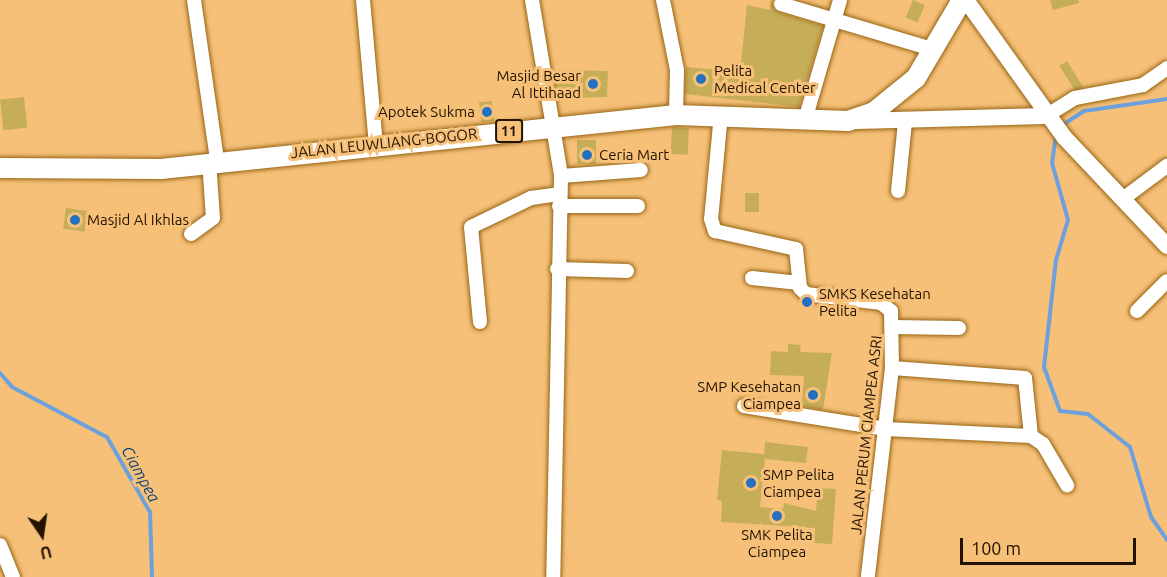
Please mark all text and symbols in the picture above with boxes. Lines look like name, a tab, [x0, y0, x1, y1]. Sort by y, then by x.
place label: Pelita Medical Center	[714, 61, 816, 96]
place label: Masjid Besar Al Ittihaad	[497, 66, 581, 101]
marker: Pelita Medical Center	[692, 70, 710, 88]
marker: Masjid Besar Al Ittihaad	[586, 77, 600, 91]
place label: Apotek Sukma	[378, 103, 475, 121]
marker: Apotek Sukma	[480, 105, 494, 119]
road number: 11	[494, 120, 524, 142]
street label: JALAN LEUWLIANG-BOGOR	[290, 124, 478, 162]
place label: Ceria Mart	[599, 146, 669, 164]
marker: Ceria Mart	[580, 148, 594, 162]
place label: Masjid Al Ikhlas	[87, 211, 189, 229]
marker: Masjid Al Ikhlas	[68, 213, 82, 227]
place label: SMKS Kesehatan Pelita	[819, 284, 931, 319]
marker: SMKS Kesehatan Pelita	[800, 295, 814, 309]
street label: JALAN PERUM CIAMPEA ASRI	[847, 335, 885, 535]
place label: SMP Kesehatan Ciampea	[697, 377, 801, 412]
marker: SMP Kesehatan Ciampea	[806, 388, 820, 402]
water label: Ciampea	[118, 443, 164, 505]
place label: SMP Pelita Ciampea	[763, 465, 834, 500]
marker: SMP Pelita Ciampea	[744, 476, 758, 490]
north arrow	[12, 505, 72, 565]
marker: SMK Pelita Ciampea	[770, 509, 784, 523]
place label: SMK Pelita Ciampea	[741, 525, 813, 560]
scale bar	[963, 526, 1138, 564]
text: 100 m	[971, 538, 1021, 558]
text: U	[39, 543, 54, 563]

